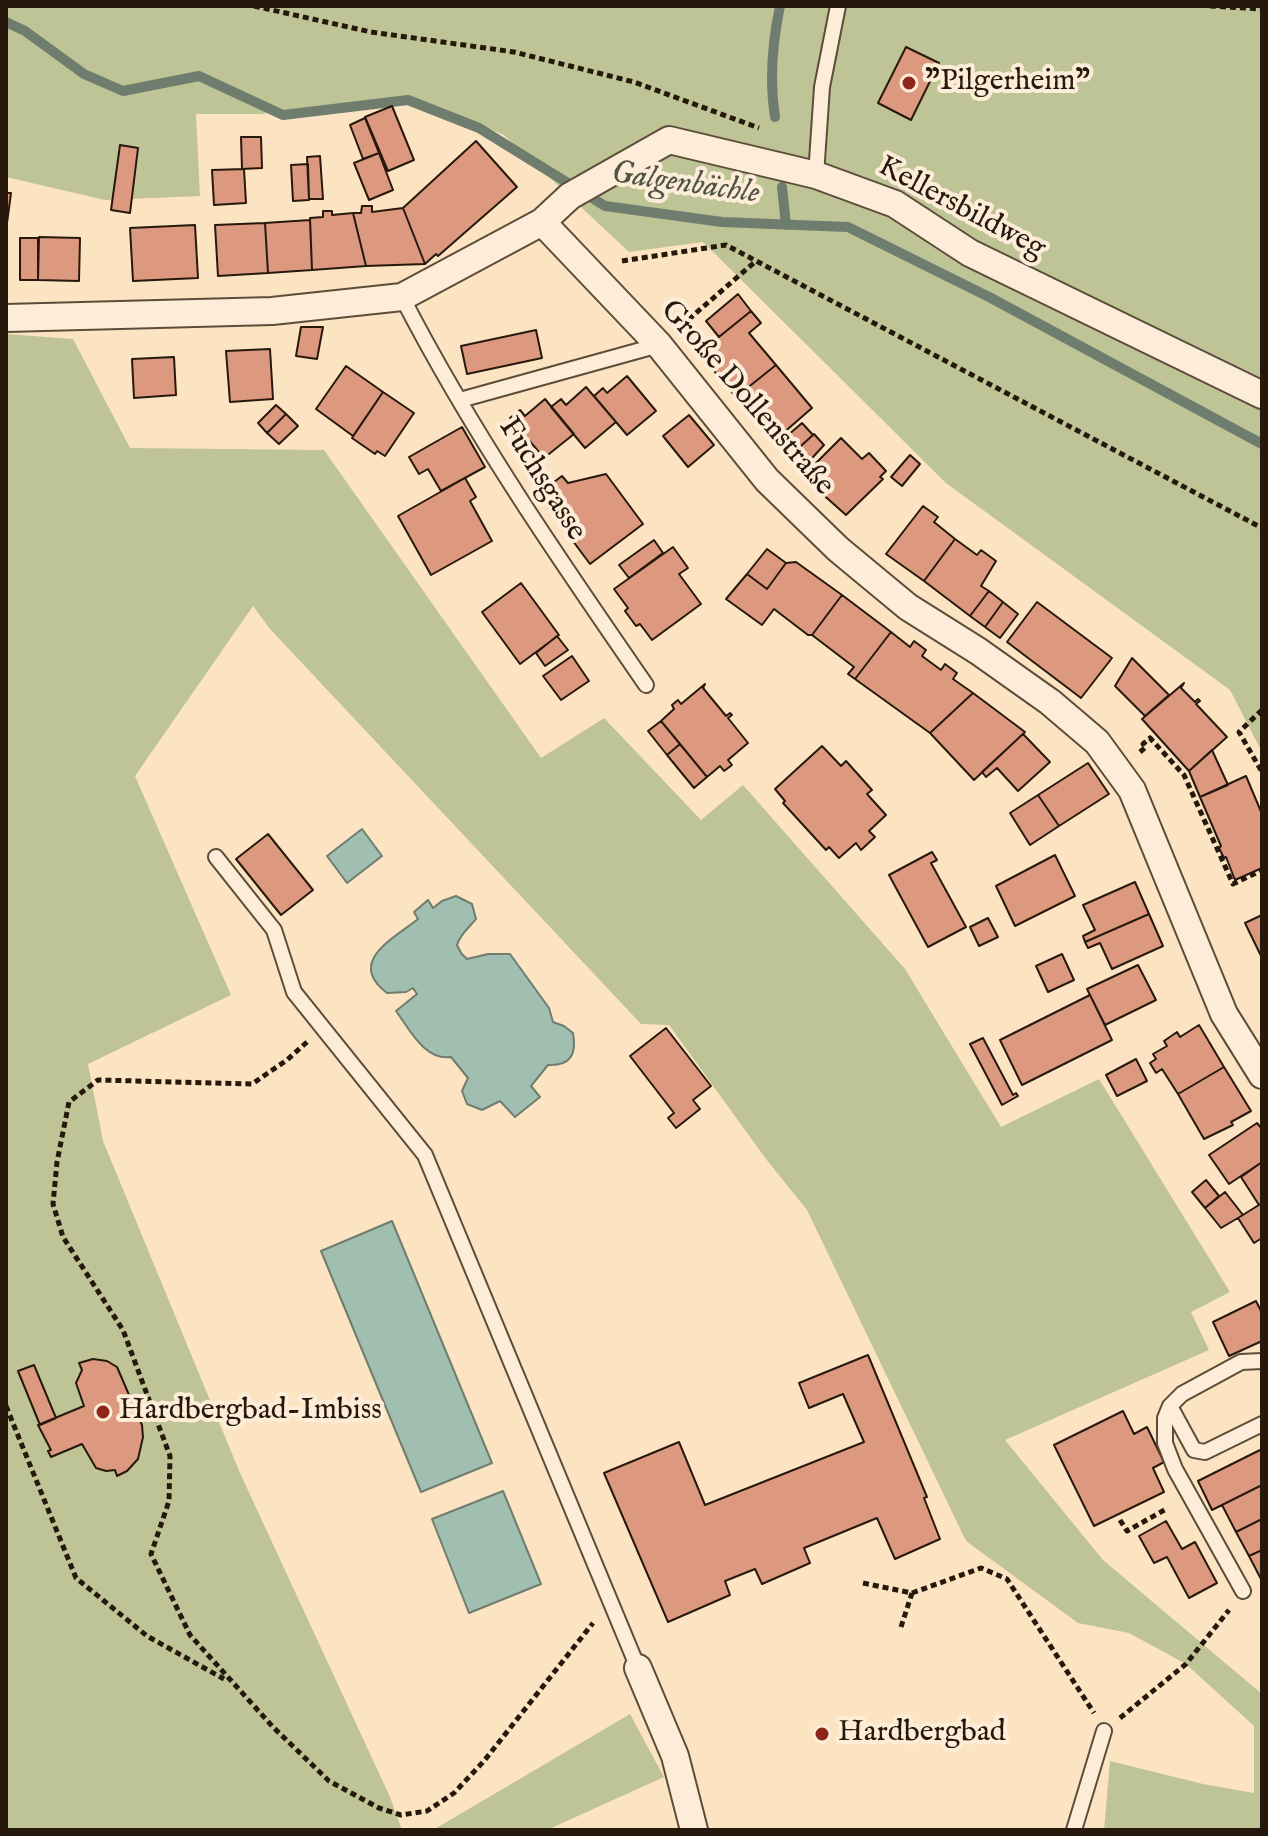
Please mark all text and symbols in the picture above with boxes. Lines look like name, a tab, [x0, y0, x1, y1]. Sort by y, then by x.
place label: "Pilgerheim"	[925, 65, 1090, 101]
marker: "Pilgerheim"	[900, 74, 918, 92]
street label: Kellersbildweg	[871, 150, 1051, 268]
water label: Galgenbächle	[608, 156, 762, 214]
street label: Große Dollenstraße	[651, 294, 841, 504]
street label: Fuchsgasse	[489, 412, 593, 548]
place label: Hardbergbad-Imbiss	[119, 1394, 382, 1430]
marker: Hardbergbad-Imbiss	[94, 1403, 112, 1421]
place label: Hardbergbad	[838, 1716, 1006, 1752]
marker: Hardbergbad	[813, 1725, 831, 1743]

